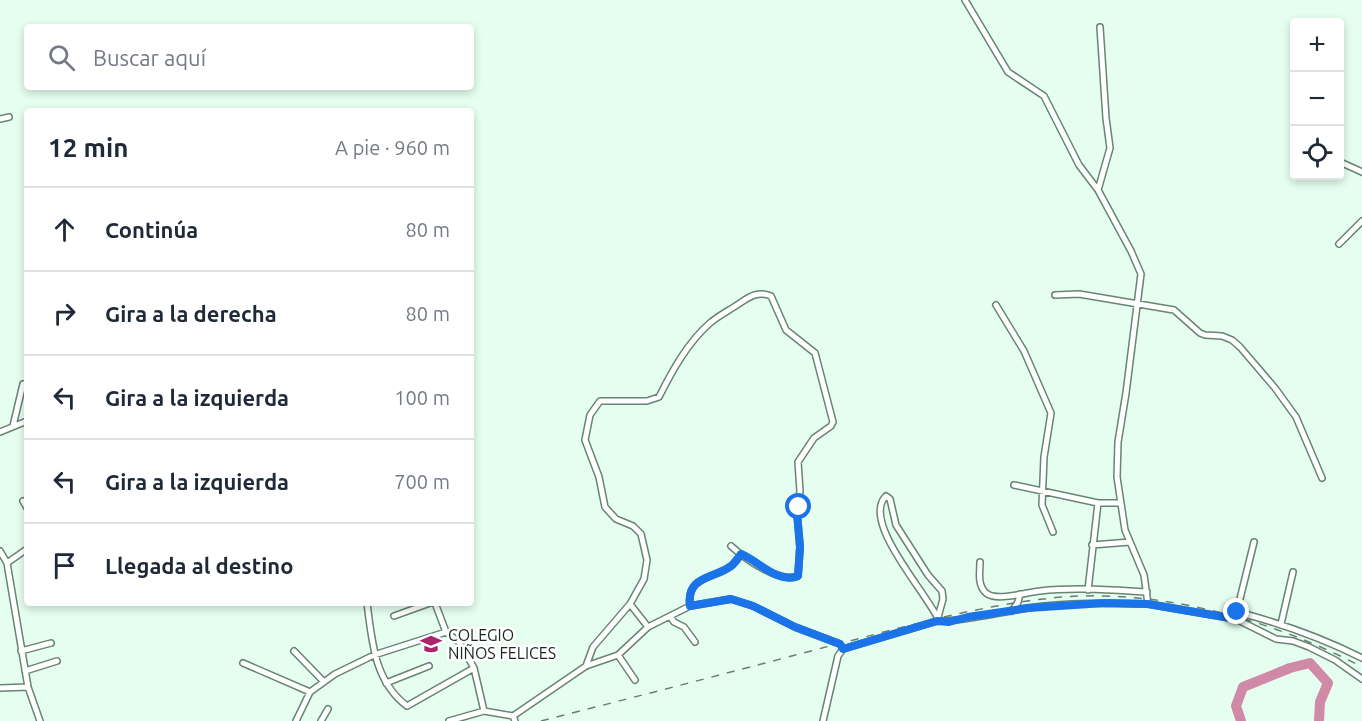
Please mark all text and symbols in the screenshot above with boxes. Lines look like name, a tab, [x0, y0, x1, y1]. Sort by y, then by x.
map controls	[1290, 18, 1344, 180]
button: +	[1290, 18, 1344, 72]
search box	[24, 24, 474, 90]
icon: search	[45, 41, 78, 74]
text: Buscar aquí	[93, 45, 206, 70]
button: −	[1290, 72, 1344, 126]
button: locate	[1290, 126, 1344, 180]
text: 12 min	[48, 133, 128, 162]
text: A pie · 960 m	[335, 136, 450, 159]
icon: ahead	[48, 213, 81, 246]
text: Continúa	[105, 217, 198, 242]
text: 80 m	[406, 218, 450, 241]
icon: right	[48, 297, 81, 330]
text: Gira a la derecha	[105, 301, 277, 326]
text: 80 m	[406, 302, 450, 325]
icon: left	[48, 381, 81, 414]
text: Gira a la izquierda	[105, 385, 289, 410]
text: 100 m	[394, 386, 450, 409]
icon: left	[48, 465, 81, 498]
text: Gira a la izquierda	[105, 469, 289, 494]
text: 700 m	[394, 470, 450, 493]
route start	[785, 493, 811, 519]
icon: arrive	[48, 549, 81, 582]
text: Llegada al destino	[105, 553, 293, 578]
route end	[1223, 598, 1249, 624]
place label: COLEGIO NIÑOS FELICES	[448, 626, 556, 662]
school or university icon: COLEGIO NIÑOS FELICES	[419, 632, 443, 656]

